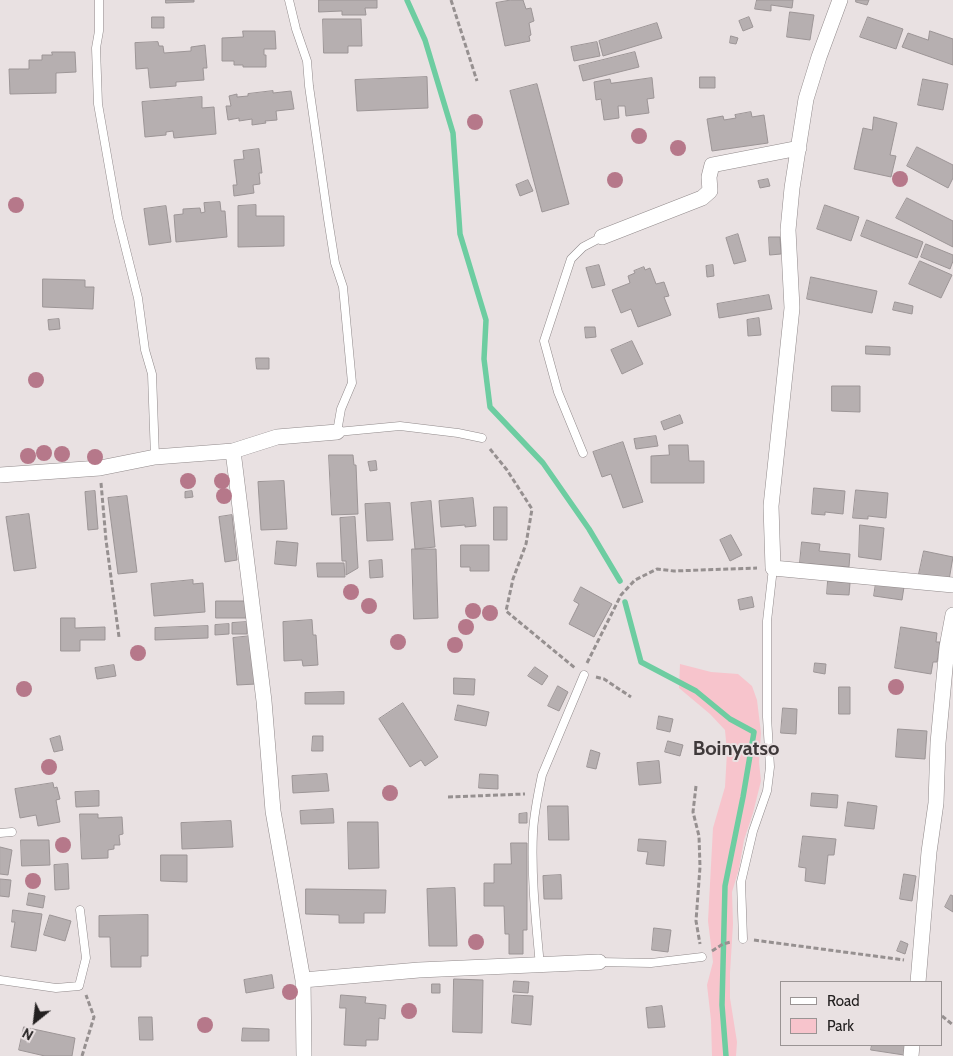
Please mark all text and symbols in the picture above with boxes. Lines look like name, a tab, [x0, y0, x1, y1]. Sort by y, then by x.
district label: Boinyatso	[693, 737, 779, 761]
legend	[780, 981, 943, 1046]
text: Road	[827, 992, 860, 1010]
north arrow	[10, 996, 60, 1046]
text: Park	[827, 1017, 854, 1035]
text: N	[19, 1024, 36, 1044]

